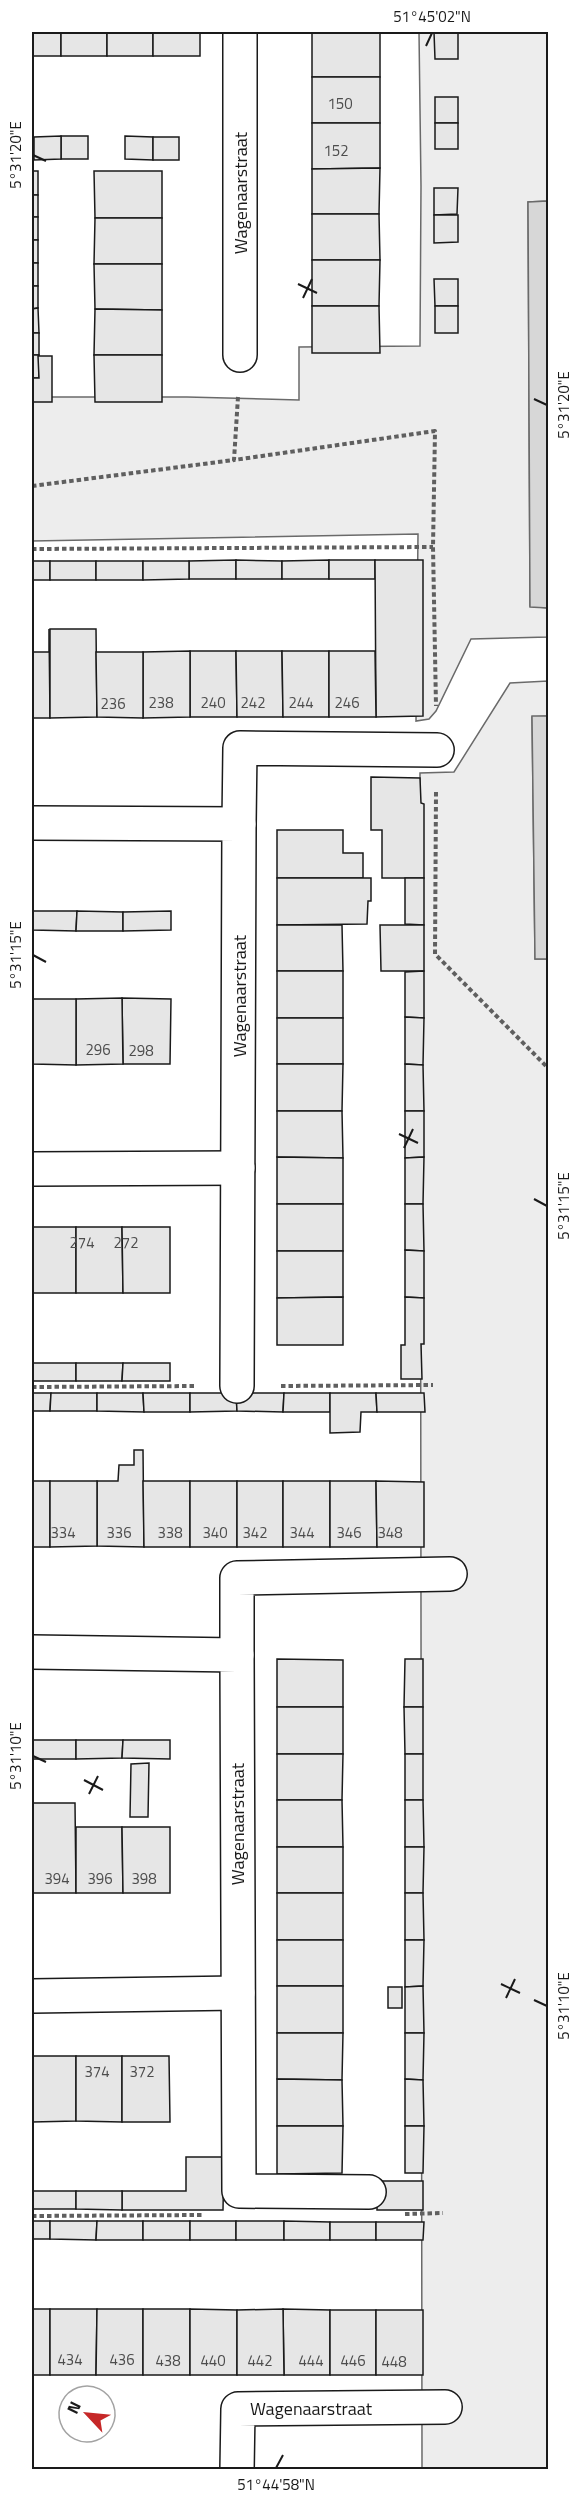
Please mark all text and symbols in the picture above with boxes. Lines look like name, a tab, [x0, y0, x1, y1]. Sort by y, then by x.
text: 51°45'02"N	[393, 5, 471, 28]
house number: 150	[327, 92, 353, 115]
text: 5°31'20"E	[4, 121, 27, 189]
street label: Wagenaarstraat	[227, 131, 254, 254]
house number: 152	[323, 139, 349, 162]
text: 5°31'20"E	[552, 371, 575, 439]
house number: 238	[148, 691, 174, 714]
house number: 240	[200, 691, 226, 714]
house number: 242	[240, 691, 266, 714]
house number: 244	[288, 691, 314, 714]
house number: 246	[334, 691, 360, 714]
house number: 236	[100, 692, 126, 715]
text: 5°31'15"E	[4, 921, 27, 989]
street label: Wagenaarstraat	[226, 934, 253, 1057]
house number: 296	[85, 1038, 111, 1061]
house number: 298	[128, 1039, 154, 1062]
text: 5°31'15"E	[552, 1172, 575, 1240]
house number: 274	[69, 1231, 95, 1254]
house number: 272	[113, 1231, 139, 1254]
house number: 334	[50, 1521, 76, 1544]
house number: 336	[106, 1521, 132, 1544]
house number: 338	[157, 1521, 183, 1544]
house number: 340	[202, 1521, 228, 1544]
house number: 342	[242, 1521, 268, 1544]
house number: 344	[289, 1521, 315, 1544]
house number: 346	[336, 1521, 362, 1544]
house number: 348	[377, 1521, 403, 1544]
text: 5°31'10"E	[4, 1722, 27, 1790]
street label: Wagenaarstraat	[224, 1762, 251, 1885]
house number: 394	[44, 1867, 70, 1890]
house number: 396	[87, 1867, 113, 1890]
house number: 398	[131, 1867, 157, 1890]
text: 5°31'10"E	[552, 1972, 575, 2040]
house number: 374	[84, 2060, 110, 2083]
house number: 372	[129, 2060, 155, 2083]
house number: 434	[57, 2348, 83, 2371]
house number: 436	[109, 2348, 135, 2371]
house number: 438	[155, 2349, 181, 2372]
house number: 440	[200, 2349, 226, 2372]
house number: 442	[247, 2349, 273, 2372]
house number: 444	[298, 2349, 324, 2372]
house number: 446	[340, 2349, 366, 2372]
house number: 448	[381, 2350, 407, 2373]
north arrow	[57, 2384, 117, 2444]
street label: Wagenaarstraat	[250, 2395, 373, 2422]
text: N	[60, 2397, 87, 2418]
text: 51°44'58"N	[237, 2473, 315, 2496]

